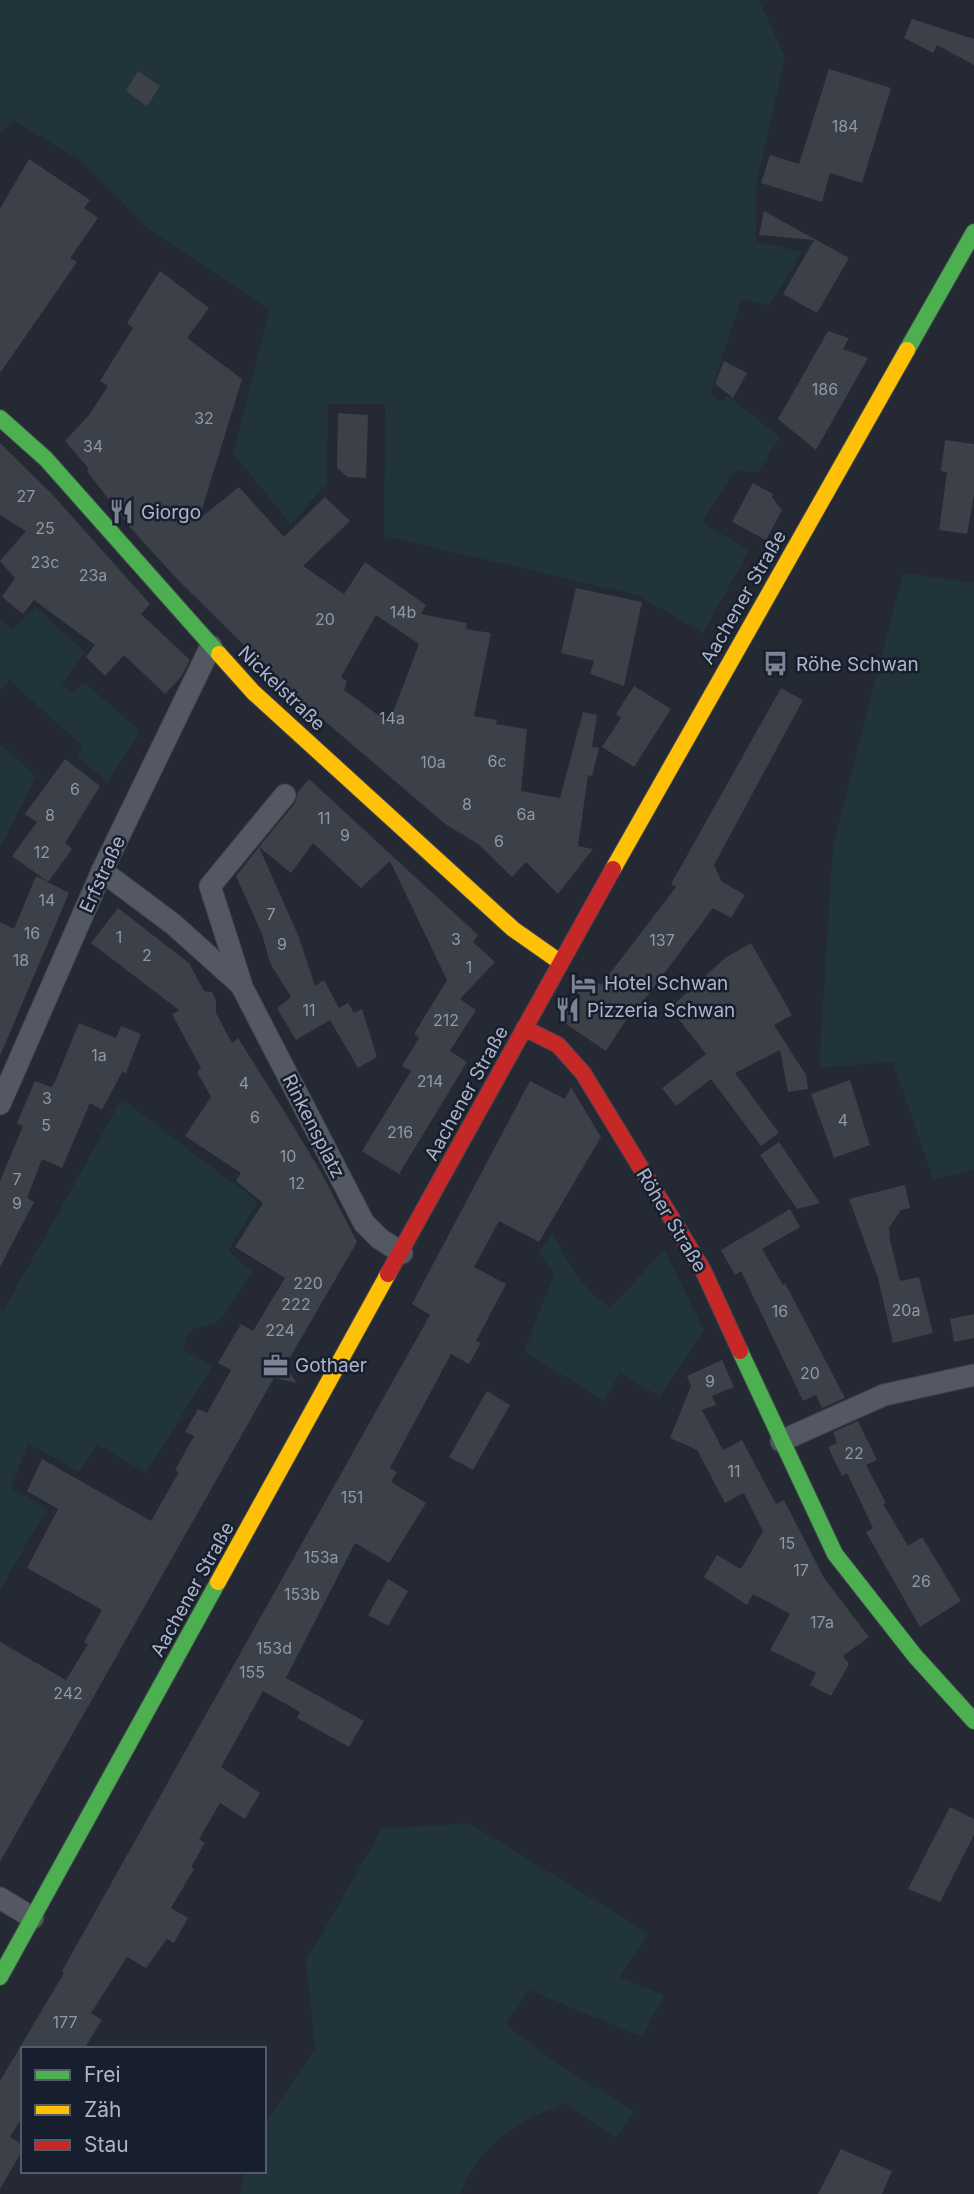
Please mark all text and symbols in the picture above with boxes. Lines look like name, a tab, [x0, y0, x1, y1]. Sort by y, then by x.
house number: 184	[832, 116, 858, 136]
house number: 186	[812, 379, 838, 399]
house number: 32	[194, 408, 214, 428]
house number: 34	[83, 436, 103, 456]
house number: 27	[17, 486, 35, 506]
restaurant icon: Giorgo	[107, 498, 135, 526]
place label: Giorgo	[141, 501, 201, 524]
house number: 25	[35, 518, 55, 538]
street label: Aachener Straße	[696, 526, 791, 668]
house number: 23c	[31, 552, 59, 572]
house number: 23a	[79, 565, 107, 585]
house number: 14b	[390, 602, 416, 622]
house number: 20	[315, 609, 335, 629]
street label: Nickelstraße	[233, 641, 330, 736]
bus stop icon: Röhe Schwan	[762, 650, 790, 678]
place label: Röhe Schwan	[796, 653, 919, 676]
house number: 14a	[379, 708, 405, 728]
house number: 6c	[487, 751, 507, 771]
house number: 10a	[420, 752, 446, 772]
house number: 6	[70, 779, 80, 799]
house number: 8	[462, 794, 472, 814]
house number: 6a	[517, 804, 535, 824]
house number: 8	[45, 805, 55, 825]
house number: 11	[317, 808, 331, 828]
house number: 9	[340, 825, 350, 845]
house number: 6	[494, 831, 504, 851]
street label: Erfstraße	[75, 832, 130, 916]
house number: 12	[34, 842, 50, 862]
house number: 14	[39, 890, 55, 910]
house number: 7	[266, 904, 276, 924]
house number: 16	[24, 923, 40, 943]
house number: 1	[116, 927, 122, 947]
house number: 3	[451, 929, 461, 949]
house number: 137	[649, 930, 675, 950]
house number: 9	[277, 934, 287, 954]
house number: 2	[142, 945, 152, 965]
house number: 18	[13, 950, 29, 970]
house number: 1	[466, 957, 472, 977]
hotel icon: Hotel Schwan	[570, 969, 598, 997]
place label: Hotel Schwan	[604, 972, 728, 995]
restaurant icon: Pizzeria Schwan	[553, 996, 581, 1024]
place label: Pizzeria Schwan	[587, 999, 735, 1022]
house number: 11	[302, 1000, 316, 1020]
house number: 212	[433, 1010, 459, 1030]
street label: Aachener Straße	[420, 1022, 513, 1165]
house number: 1a	[91, 1045, 107, 1065]
street label: Rinkensplatz	[277, 1070, 350, 1182]
house number: 214	[417, 1071, 443, 1091]
house number: 4	[239, 1073, 249, 1093]
house number: 3	[42, 1088, 52, 1108]
house number: 6	[250, 1107, 260, 1127]
house number: 4	[838, 1110, 848, 1130]
house number: 5	[41, 1115, 51, 1135]
house number: 216	[387, 1122, 413, 1142]
house number: 10	[280, 1146, 296, 1166]
street label: Röher Straße	[632, 1164, 712, 1276]
house number: 7	[12, 1169, 22, 1189]
house number: 12	[289, 1173, 305, 1193]
house number: 9	[12, 1193, 22, 1213]
house number: 220	[293, 1273, 323, 1293]
house number: 222	[281, 1294, 311, 1314]
house number: 20a	[892, 1300, 920, 1320]
house number: 16	[772, 1301, 788, 1321]
house number: 224	[265, 1320, 295, 1340]
office icon: Gothaer	[261, 1351, 289, 1379]
place label: Gothaer	[295, 1354, 367, 1377]
house number: 20	[800, 1363, 820, 1383]
house number: 9	[705, 1371, 715, 1391]
house number: 22	[844, 1443, 864, 1463]
house number: 11	[727, 1461, 741, 1481]
house number: 151	[341, 1487, 363, 1507]
street label: Aachener Straße	[146, 1518, 239, 1661]
house number: 15	[779, 1533, 795, 1553]
house number: 153a	[303, 1547, 339, 1567]
house number: 17	[793, 1560, 809, 1580]
house number: 26	[911, 1571, 931, 1591]
house number: 153b	[284, 1584, 320, 1604]
house number: 17a	[810, 1612, 834, 1632]
house number: 153d	[256, 1638, 292, 1658]
house number: 155	[239, 1662, 265, 1682]
house number: 242	[53, 1683, 83, 1703]
house number: 177	[53, 2012, 77, 2032]
legend	[21, 2047, 266, 2173]
text: Frei	[84, 2062, 121, 2087]
text: Zäh	[84, 2097, 121, 2122]
text: Stau	[84, 2132, 129, 2157]

